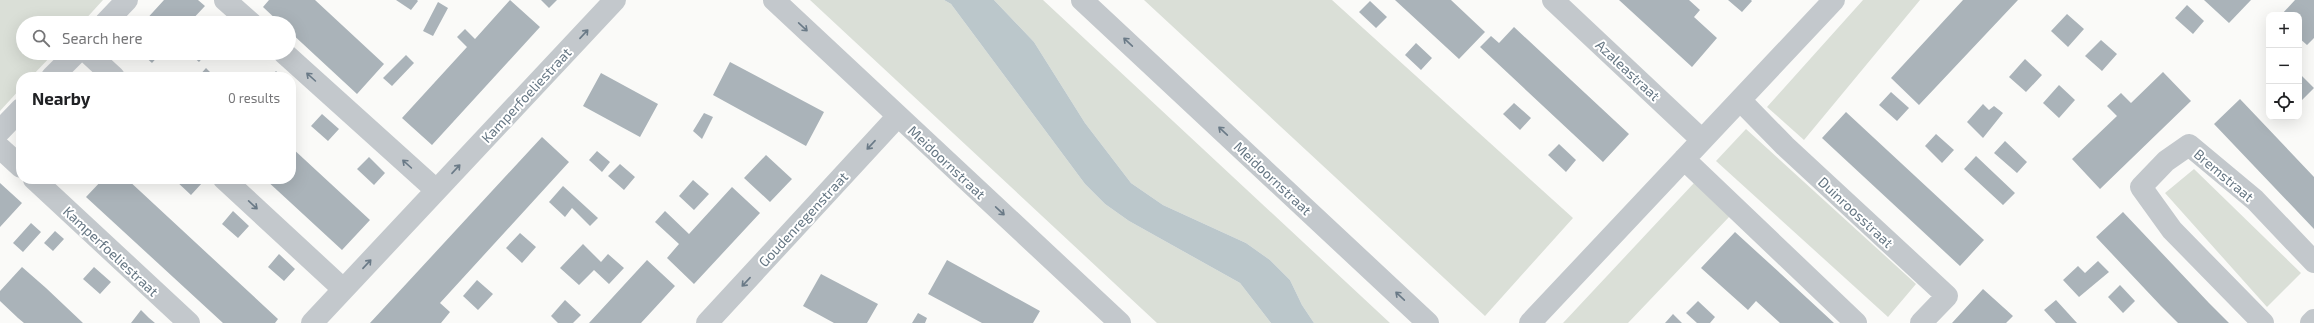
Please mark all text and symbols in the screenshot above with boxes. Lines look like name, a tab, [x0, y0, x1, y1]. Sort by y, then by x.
map controls	[2266, 12, 2302, 120]
button: +	[2266, 12, 2302, 48]
search box	[16, 16, 296, 60]
one-way arrow	[797, 22, 808, 31]
icon: search	[30, 27, 52, 49]
text: Search here	[62, 29, 143, 47]
one-way arrow	[579, 29, 588, 39]
street label: Azaleastraat	[1592, 36, 1664, 104]
one-way arrow	[1123, 38, 1133, 47]
street label: Kamperfoeliestraat	[477, 44, 575, 146]
button: −	[2266, 48, 2302, 84]
one-way arrow	[306, 72, 316, 82]
button: locate	[2266, 84, 2302, 120]
text: Nearby	[32, 88, 90, 108]
text: 0 results	[228, 90, 280, 106]
street label: Meidoornstraat	[905, 122, 989, 202]
one-way arrow	[1218, 126, 1228, 136]
street label: Meidoornstraat	[1231, 138, 1315, 218]
one-way arrow	[867, 139, 876, 150]
street label: Bremstraat	[2191, 145, 2257, 205]
one-way arrow	[402, 160, 413, 169]
one-way arrow	[451, 164, 461, 174]
street label: Goudenregenstraat	[755, 168, 851, 270]
street label: Duinroosstraat	[1815, 173, 1897, 251]
one-way arrow	[248, 201, 258, 210]
street label: Kamperfoeliestraat	[60, 202, 162, 300]
one-way arrow	[995, 206, 1005, 216]
one-way arrow	[362, 259, 372, 269]
one-way arrow	[741, 276, 750, 287]
one-way arrow	[1394, 292, 1405, 301]

